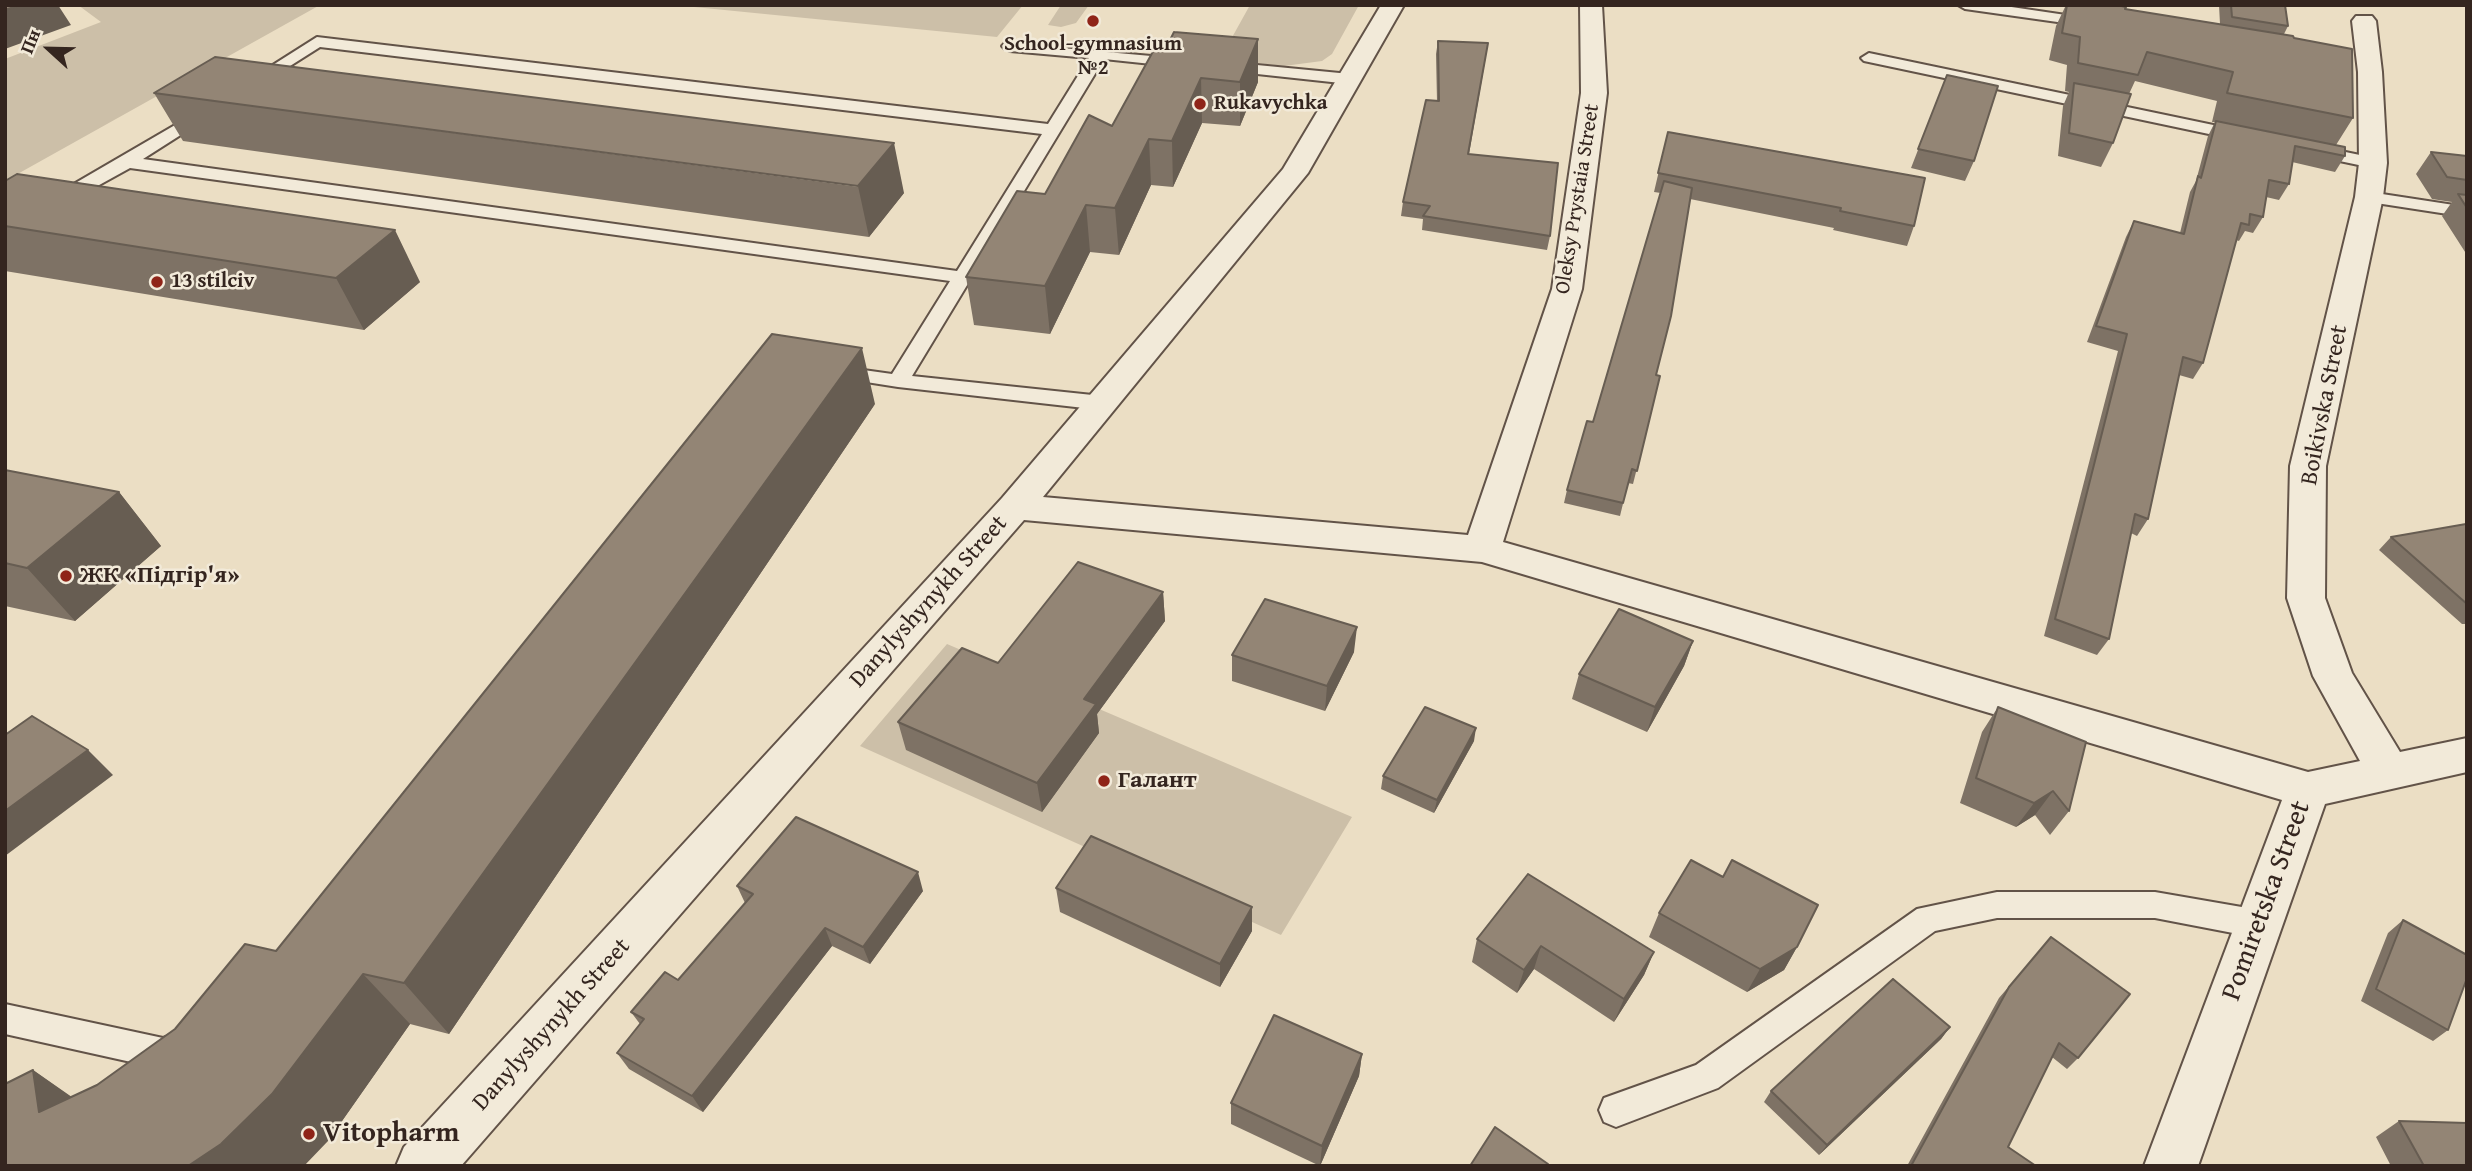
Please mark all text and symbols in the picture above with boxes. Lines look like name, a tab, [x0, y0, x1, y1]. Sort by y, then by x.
marker: School-gymnasium №2	[1085, 13, 1101, 29]
north arrow	[14, 14, 84, 84]
text: Пн	[12, 25, 47, 58]
place label: School-gymnasium №2	[1004, 32, 1182, 82]
place label: Rukavychka	[1214, 91, 1327, 117]
marker: Rukavychka	[1192, 96, 1208, 112]
street label: Oleksy Prystaia Street	[1551, 102, 1605, 296]
place label: 13 stilciv	[171, 269, 254, 295]
marker: 13 stilciv	[149, 274, 165, 290]
street label: Boikivska Street	[2295, 322, 2355, 488]
street label: Danylyshynykh Street	[844, 510, 1014, 694]
place label: ЖК «Підгір'я»	[80, 562, 240, 590]
marker: ЖК «Підгір'я»	[58, 568, 74, 584]
place label: Галант	[1118, 767, 1197, 795]
marker: Галант	[1096, 773, 1112, 789]
street label: Pomiretska Street	[2215, 797, 2319, 1005]
street label: Danylyshynykh Street	[467, 933, 637, 1117]
place label: Vitopharm	[323, 1117, 460, 1151]
marker: Vitopharm	[301, 1126, 317, 1142]

